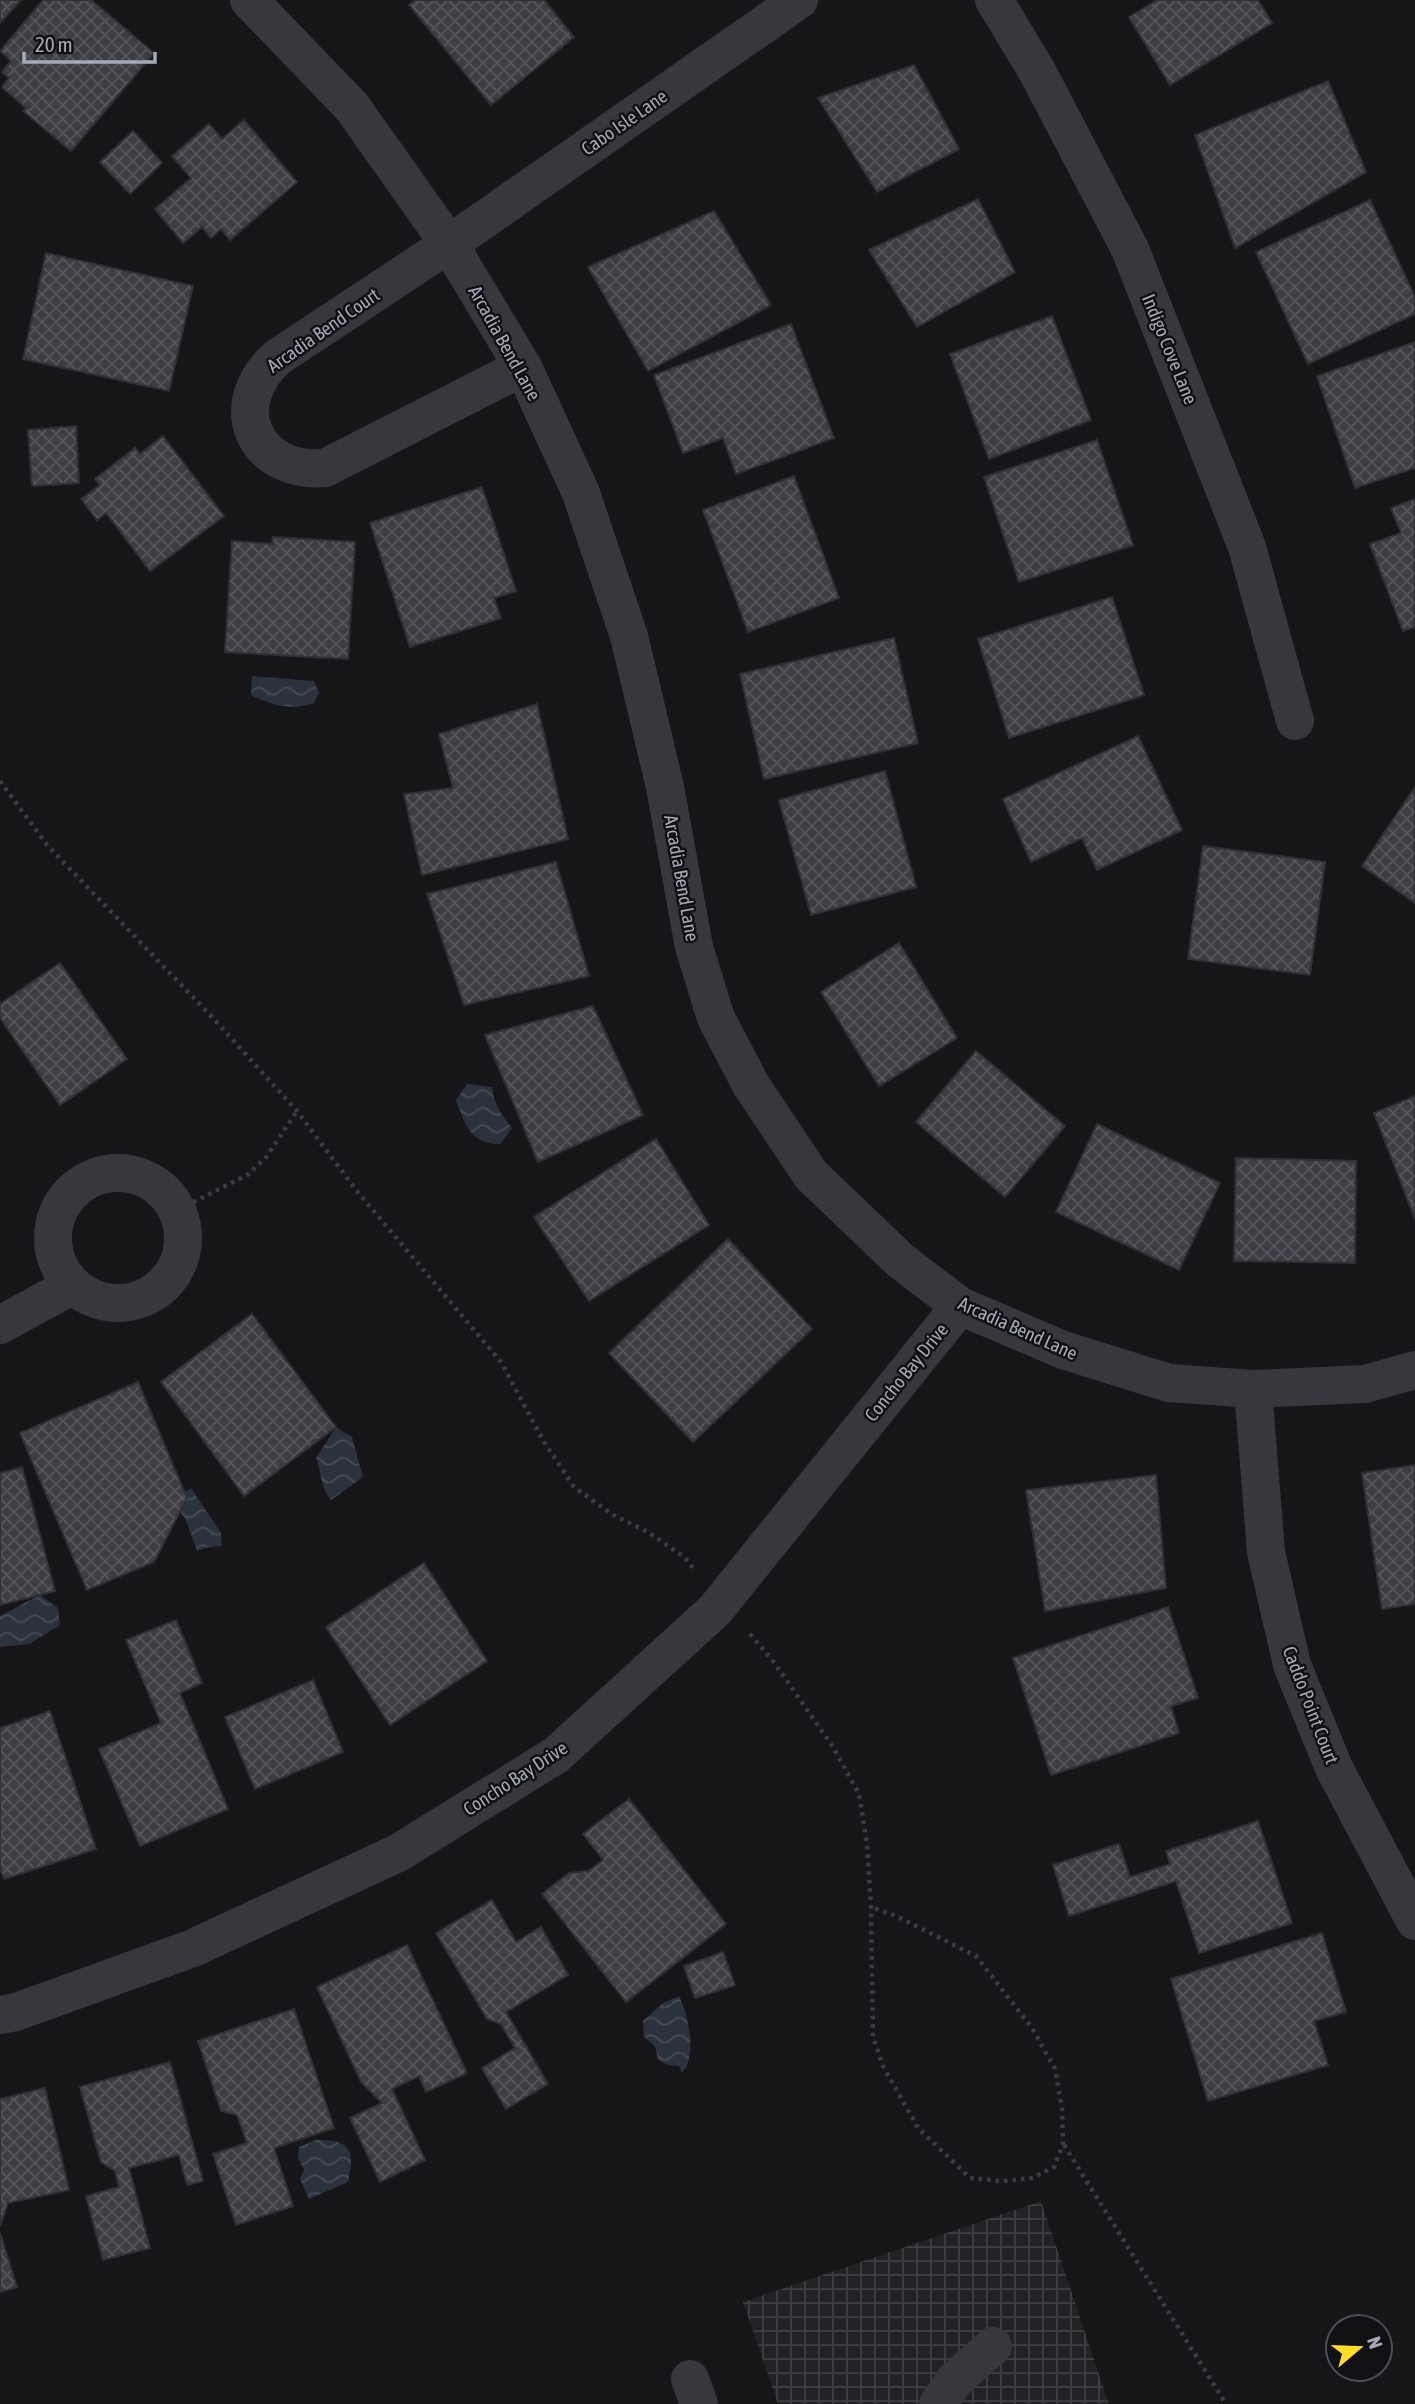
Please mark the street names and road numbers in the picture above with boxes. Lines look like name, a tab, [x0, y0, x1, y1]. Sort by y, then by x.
street label: Cabo Isle Lane	[577, 84, 671, 160]
street label: Arcadia Bend Lane	[464, 282, 546, 404]
street label: Arcadia Bend Court	[263, 283, 383, 377]
street label: Indigo Cove Lane	[1138, 291, 1202, 407]
street label: Arcadia Bend Lane	[660, 813, 704, 943]
street label: Arcadia Bend Lane	[955, 1292, 1081, 1364]
street label: Concho Bay Drive	[860, 1319, 952, 1425]
street label: Caddo Point Court	[1278, 1643, 1344, 1767]
street label: Concho Bay Drive	[459, 1736, 571, 1820]

